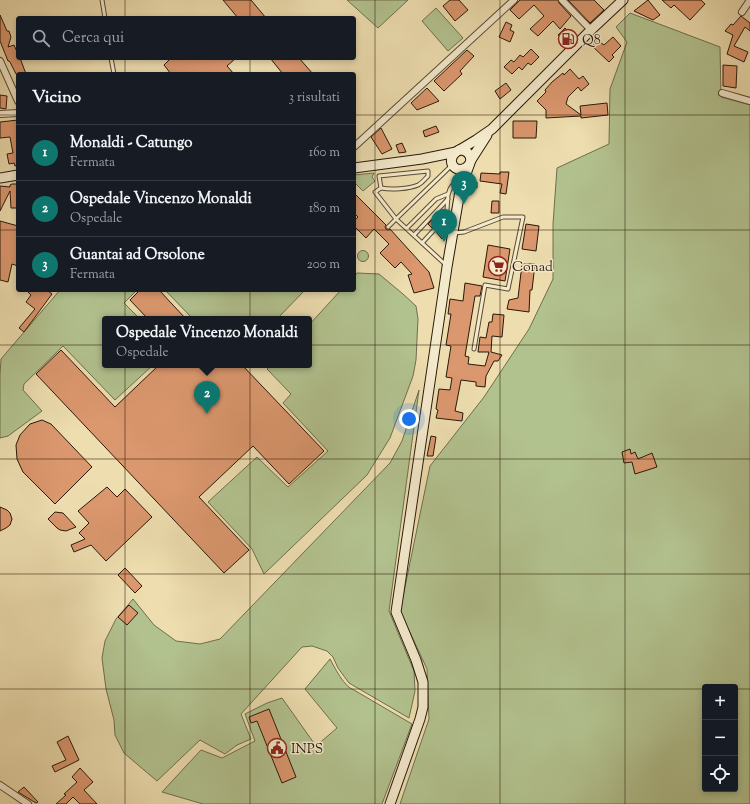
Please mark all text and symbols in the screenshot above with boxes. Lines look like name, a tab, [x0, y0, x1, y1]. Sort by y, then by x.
search box	[16, 16, 356, 60]
icon: search	[30, 27, 52, 49]
text: Cerca qui	[62, 28, 124, 49]
fuel station icon: Q8	[557, 28, 579, 50]
place label: Q8	[582, 31, 601, 51]
text: Vicino	[32, 86, 81, 110]
text: 3 risultati	[289, 89, 340, 107]
text: Monaldi - Catungo	[70, 133, 192, 154]
text: 1	[43, 144, 47, 162]
text: 160 m	[309, 144, 340, 162]
text: Fermata	[70, 154, 115, 172]
pin: 3	[451, 171, 477, 204]
text: Ospedale Vincenzo Monaldi	[70, 189, 252, 210]
text: 2	[42, 200, 48, 218]
text: 180 m	[309, 200, 340, 218]
pin: 1	[431, 209, 457, 242]
text: Ospedale	[70, 210, 122, 228]
text: Guantai ad Orsolone	[70, 245, 205, 266]
supermarket icon: Conad	[487, 255, 509, 277]
text: 3	[42, 256, 48, 274]
text: 200 m	[307, 256, 340, 274]
place label: Conad	[512, 258, 553, 278]
text: Fermata	[70, 266, 115, 284]
popup	[102, 316, 312, 368]
text: Ospedale Vincenzo Monaldi	[116, 323, 298, 344]
text: Ospedale	[116, 344, 168, 362]
pin: 2	[194, 381, 220, 414]
your location	[399, 409, 419, 429]
map controls	[702, 684, 738, 792]
button: +	[702, 684, 738, 720]
button: −	[702, 720, 738, 756]
public building icon: INPS	[266, 737, 288, 759]
place label: INPS	[291, 740, 323, 760]
button: locate	[702, 756, 738, 792]

